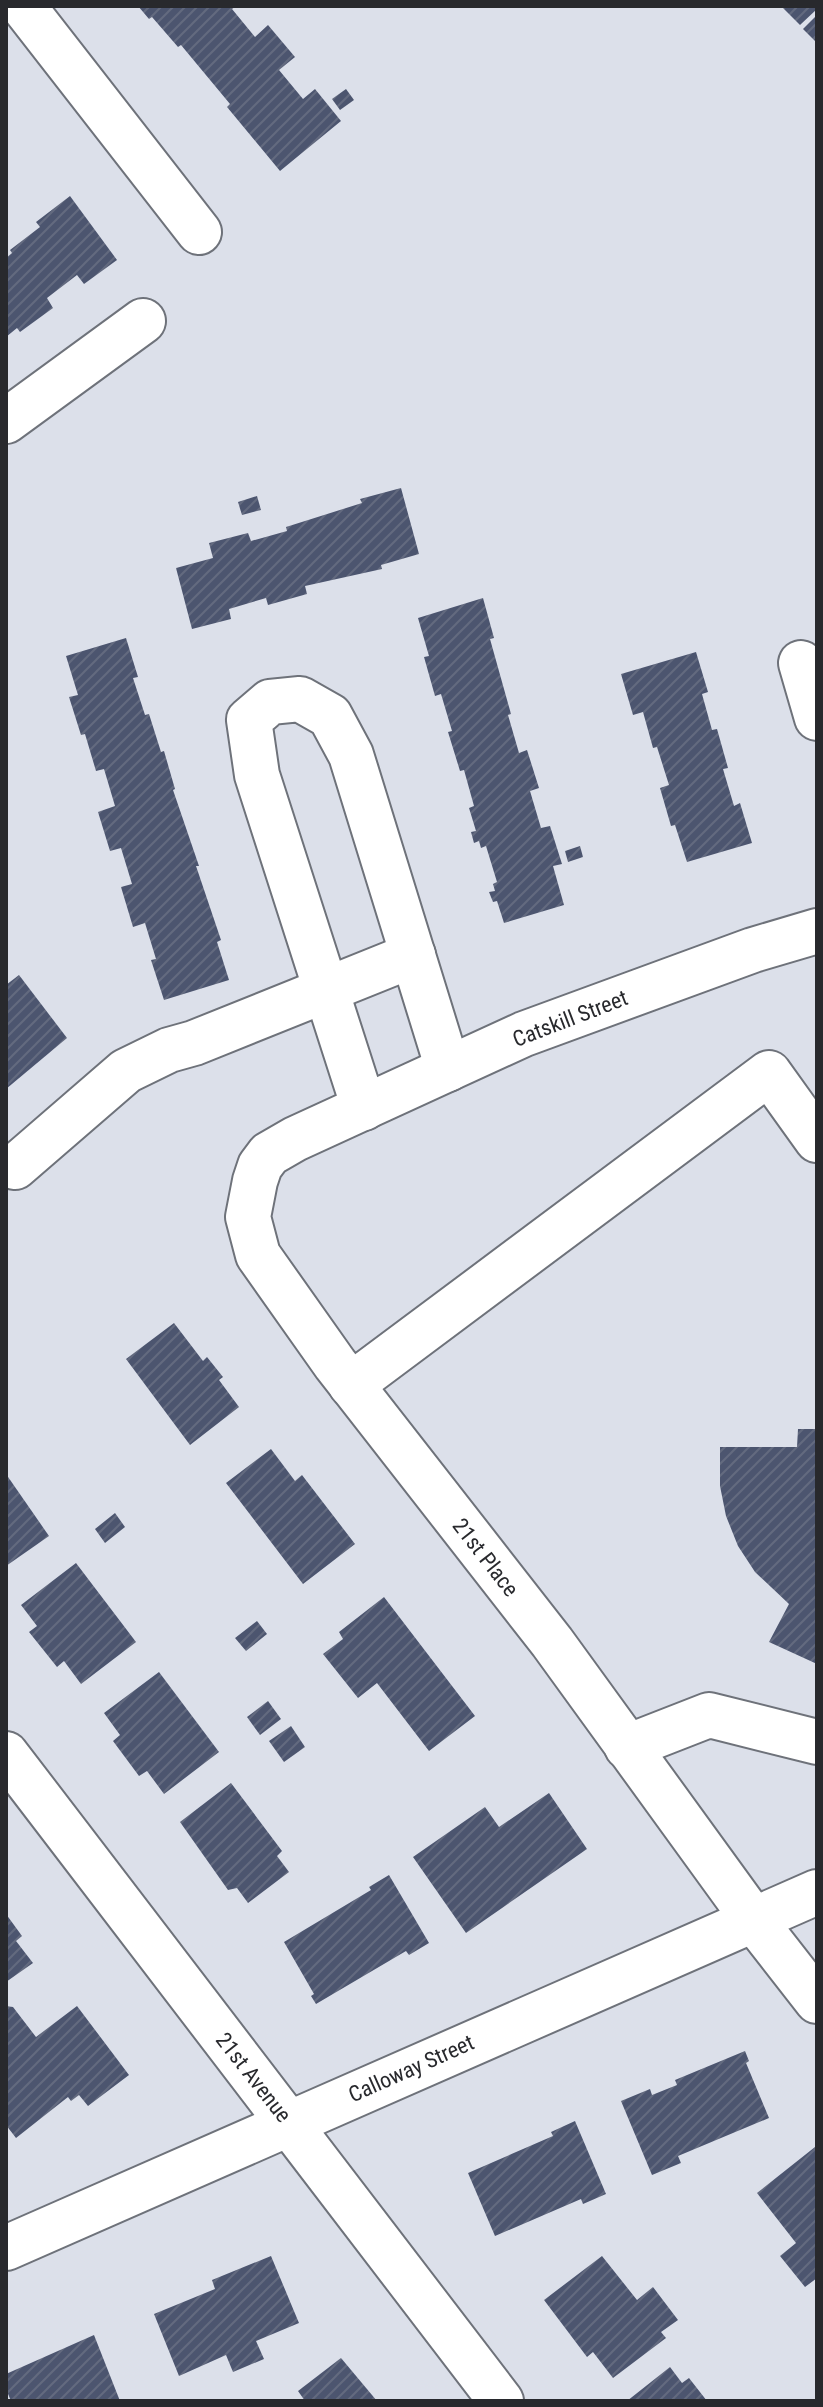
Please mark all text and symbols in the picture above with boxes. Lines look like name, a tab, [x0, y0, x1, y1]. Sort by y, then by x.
street label: Catskill Street	[509, 985, 631, 1052]
street label: 21st Place	[448, 1514, 524, 1601]
street label: 21st Avenue	[211, 2028, 296, 2127]
street label: Calloway Street	[345, 2030, 478, 2107]

